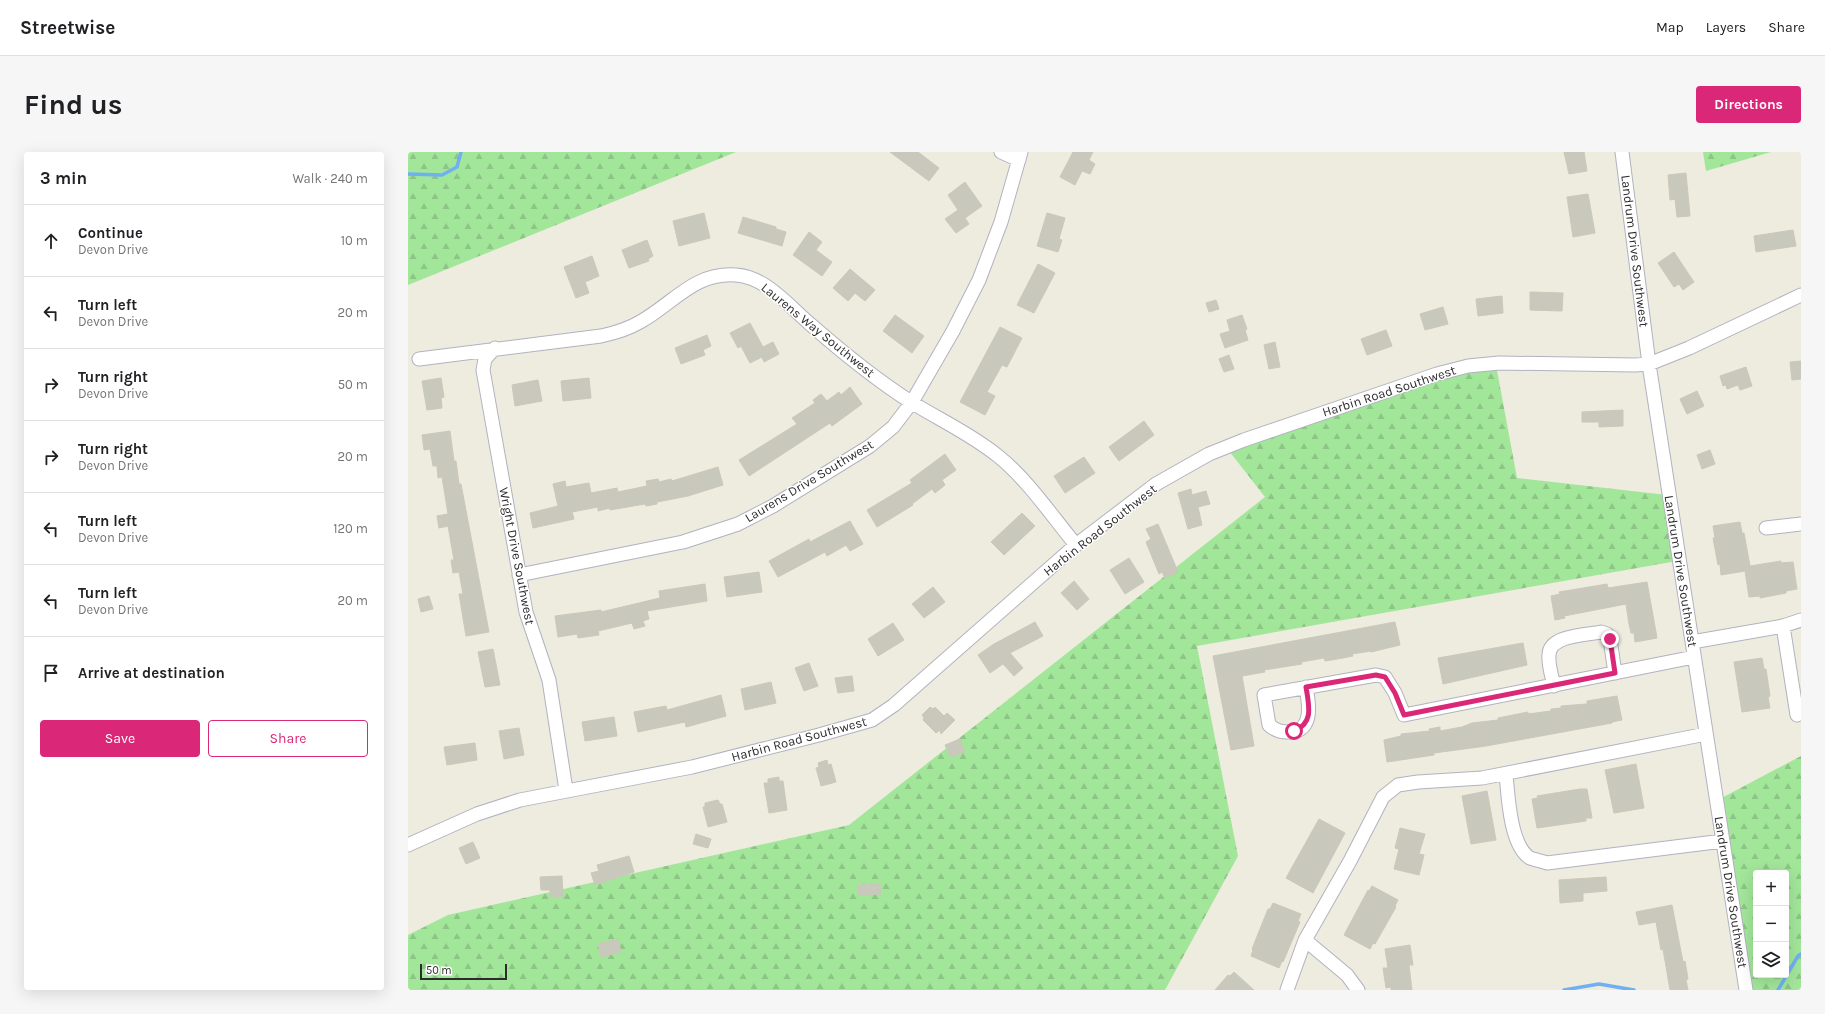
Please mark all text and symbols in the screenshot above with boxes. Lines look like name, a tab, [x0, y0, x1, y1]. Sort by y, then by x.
text: Streetwise	[20, 17, 115, 39]
text: Map	[1656, 19, 1684, 36]
text: Layers	[1706, 19, 1746, 36]
text: Share	[1768, 19, 1805, 36]
button: Directions	[1696, 86, 1801, 123]
text: Find us	[24, 88, 123, 121]
text: 3 min	[40, 168, 87, 188]
text: Walk · 240 m	[292, 171, 368, 186]
street label: Landrum Drive Southwest	[1618, 174, 1652, 328]
text: Continue	[78, 224, 143, 242]
icon: ahead	[40, 230, 62, 252]
text: 10 m	[341, 233, 368, 248]
text: Devon Drive	[78, 242, 148, 257]
street label: Laurens Way Southwest	[758, 280, 878, 380]
text: Turn left	[78, 296, 137, 314]
icon: left	[40, 302, 62, 324]
text: 20 m	[338, 305, 368, 320]
text: Devon Drive	[78, 314, 148, 329]
street label: Harbin Road Southwest	[1320, 362, 1458, 420]
text: Turn right	[78, 368, 148, 386]
icon: right	[40, 374, 62, 396]
text: 50 m	[338, 377, 368, 392]
text: Devon Drive	[78, 386, 148, 401]
street label: Laurens Drive Southwest	[742, 437, 876, 525]
text: Turn right	[78, 440, 148, 458]
icon: right	[40, 446, 62, 468]
text: 20 m	[338, 449, 368, 464]
text: Devon Drive	[78, 458, 148, 473]
street label: Harbin Road Southwest	[1040, 481, 1160, 579]
street label: Wright Drive Southwest	[496, 486, 538, 626]
street label: Landrum Drive Southwest	[1662, 494, 1700, 648]
text: Turn left	[78, 512, 137, 530]
icon: left	[40, 518, 62, 540]
text: 120 m	[333, 521, 368, 536]
text: Devon Drive	[78, 530, 148, 545]
text: Turn left	[78, 584, 137, 602]
icon: left	[40, 590, 62, 612]
text: 20 m	[338, 593, 368, 608]
text: Devon Drive	[78, 602, 148, 617]
route end	[1601, 630, 1619, 648]
icon: arrive	[40, 662, 62, 684]
text: Arrive at destination	[78, 664, 225, 682]
street label: Harbin Road Southwest	[730, 714, 868, 764]
button: Save	[40, 720, 200, 757]
button: Share	[208, 720, 368, 757]
route start	[1285, 722, 1303, 740]
street label: Landrum Drive Southwest	[1712, 815, 1750, 969]
map controls	[1753, 870, 1789, 978]
button: +	[1753, 870, 1789, 906]
button: −	[1753, 906, 1789, 942]
button: layers	[1753, 942, 1789, 978]
scale bar	[420, 962, 507, 981]
text: 50 m	[426, 964, 452, 977]

